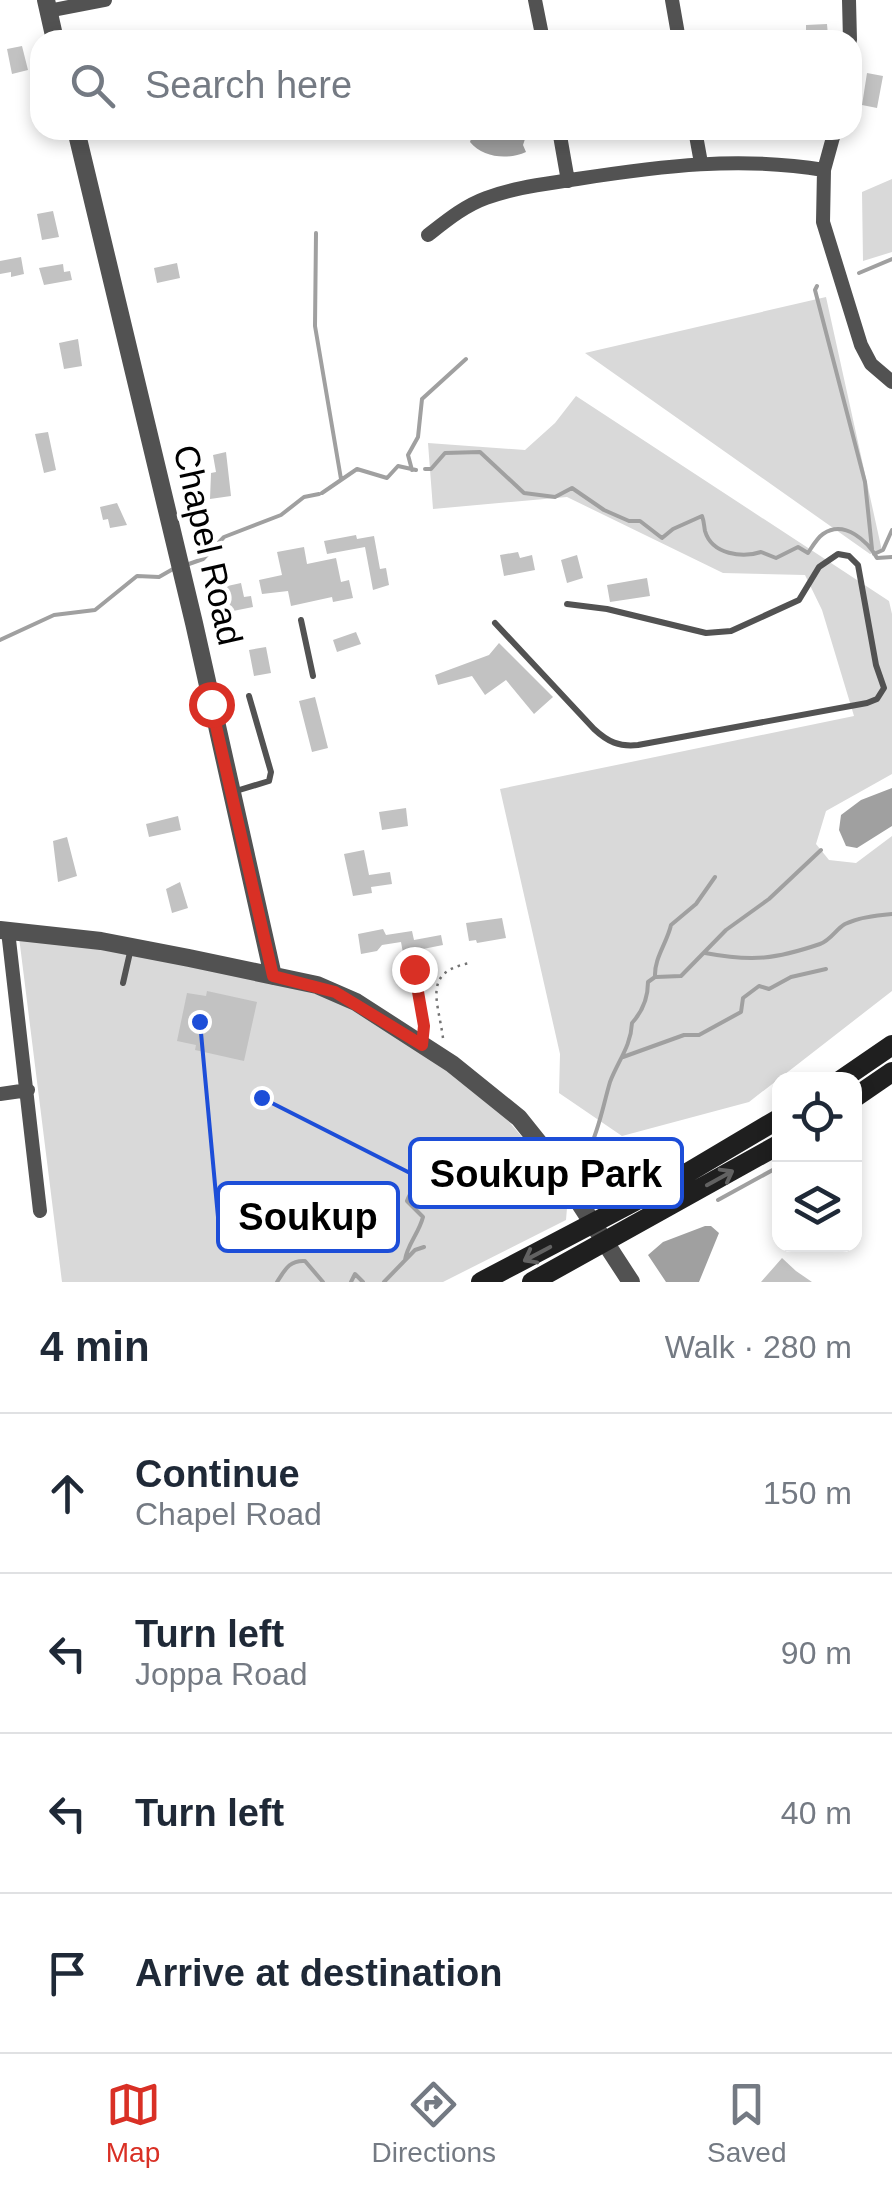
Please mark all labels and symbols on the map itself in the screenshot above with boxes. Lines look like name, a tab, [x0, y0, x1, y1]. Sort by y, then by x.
street label: Chapel Road	[167, 441, 250, 649]
route start	[189, 682, 235, 728]
route end	[392, 947, 438, 993]
callout: Soukup Park	[410, 1139, 682, 1207]
text: Soukup Park	[430, 1153, 663, 1195]
one-way arrow	[705, 1167, 735, 1187]
callout: Soukup	[218, 1183, 398, 1251]
text: Soukup	[238, 1196, 378, 1238]
one-way arrow	[523, 1245, 553, 1265]

